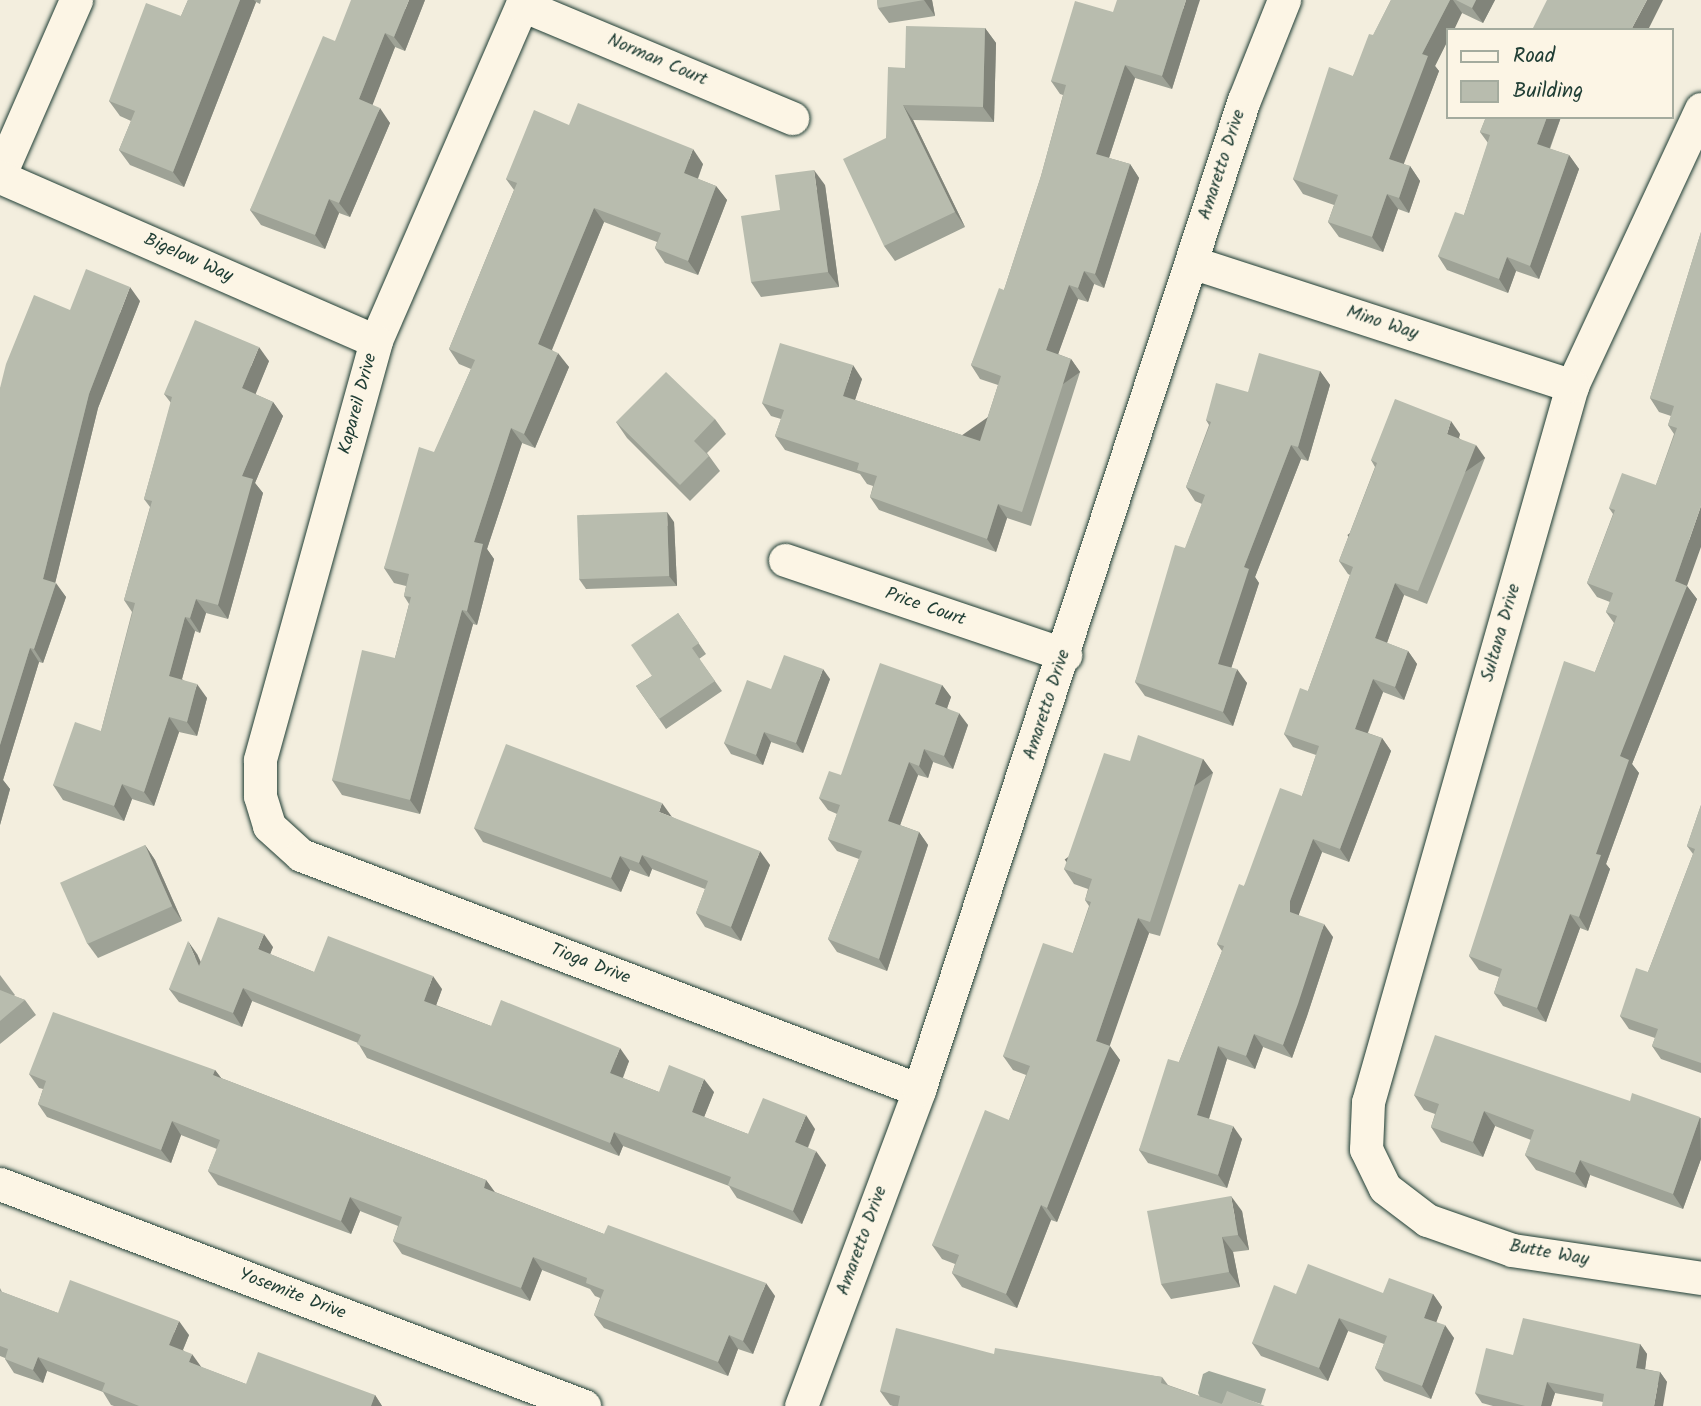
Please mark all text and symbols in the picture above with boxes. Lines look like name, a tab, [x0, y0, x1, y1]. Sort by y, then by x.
legend	[1446, 28, 1673, 119]
street label: Norman Court	[604, 30, 710, 92]
text: Road	[1513, 40, 1555, 73]
text: Building	[1513, 75, 1583, 108]
street label: Amaretto Drive	[1195, 107, 1251, 223]
street label: Bigelow Way	[140, 230, 236, 288]
street label: Mino Way	[1343, 302, 1421, 346]
street label: Kapareil Drive	[335, 351, 383, 457]
street label: Sultana Drive	[1478, 582, 1526, 684]
street label: Price Court	[882, 584, 968, 632]
street label: Amaretto Drive	[1020, 647, 1076, 763]
street label: Tioga Drive	[547, 940, 633, 990]
street label: Amaretto Drive	[833, 1183, 893, 1299]
street label: Butte Way	[1508, 1236, 1590, 1272]
street label: Yosemite Drive	[236, 1265, 348, 1325]

